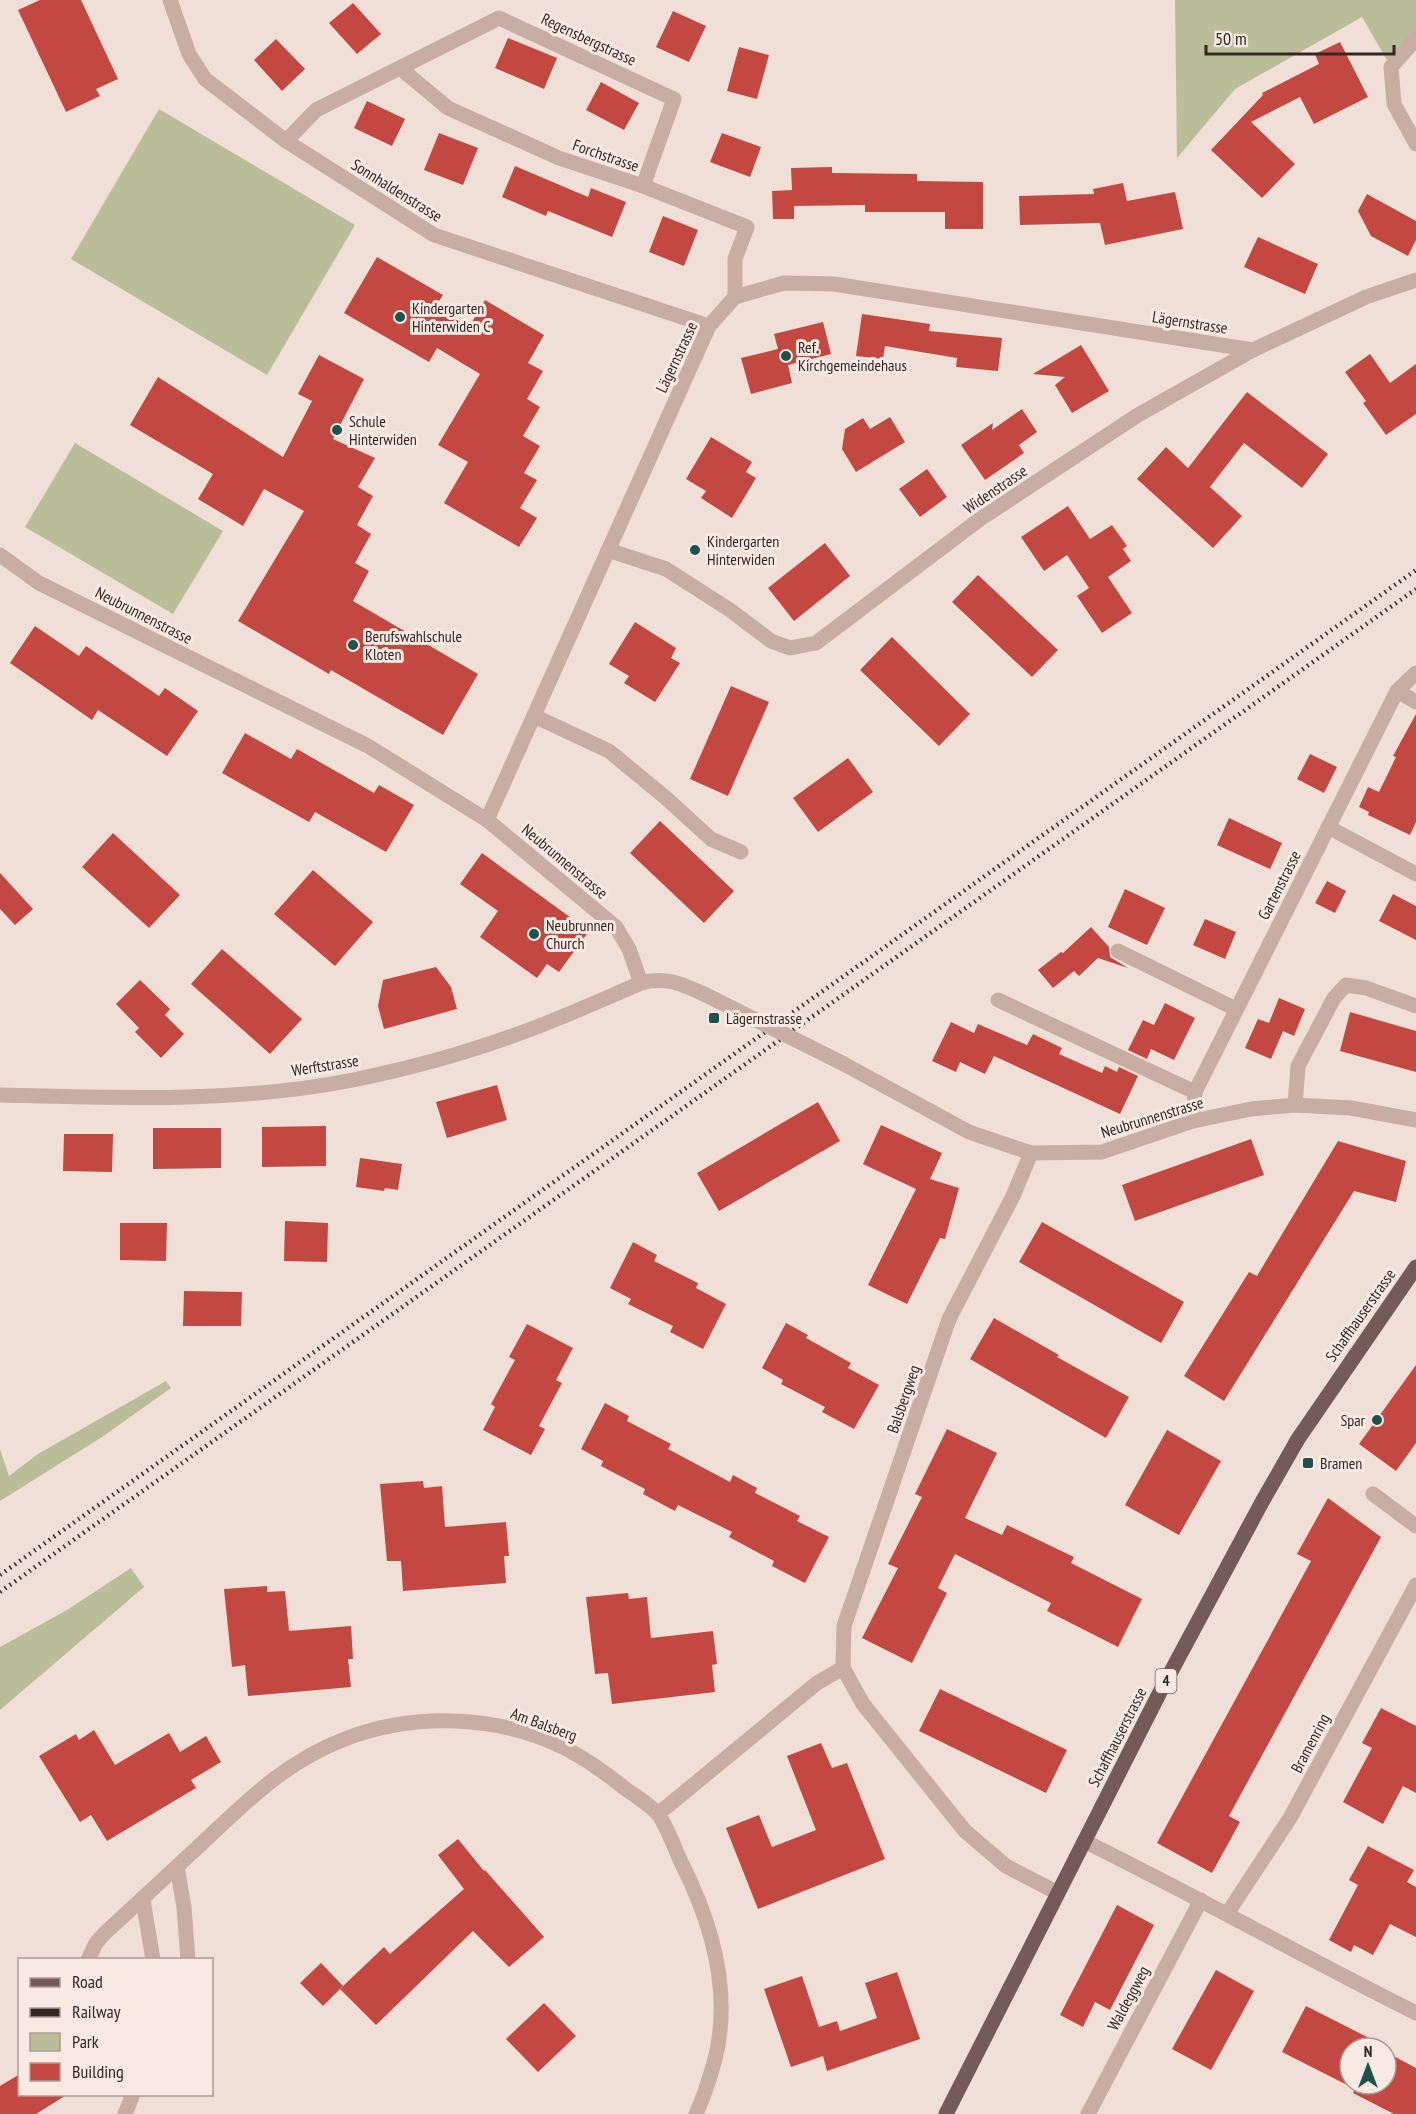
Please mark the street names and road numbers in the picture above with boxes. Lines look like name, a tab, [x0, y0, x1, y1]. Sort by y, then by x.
street label: Regensbergstrasse	[538, 8, 640, 70]
street label: Forchstrasse	[570, 134, 642, 176]
street label: Sonnhaldenstrasse	[348, 154, 446, 226]
street label: Lägernstrasse	[1151, 306, 1229, 338]
street label: Lägernstrasse	[651, 318, 701, 396]
street label: Widenstrasse	[959, 460, 1031, 518]
street label: Neubrunnenstrasse	[92, 582, 196, 648]
street label: Neubrunnenstrasse	[518, 819, 612, 903]
street label: Gartenstrasse	[1253, 847, 1305, 923]
street label: Werftstrasse	[290, 1050, 360, 1080]
street label: Neubrunnenstrasse	[1098, 1092, 1206, 1142]
street label: Schaffhauserstrasse	[1321, 1265, 1399, 1365]
street label: Balsbergweg	[882, 1362, 924, 1436]
road number: 4	[1156, 1669, 1176, 1693]
street label: Schaffhauserstrasse	[1083, 1684, 1151, 1790]
street label: Am Balsberg	[508, 1703, 580, 1745]
street label: Bramenring	[1286, 1710, 1334, 1776]
street label: Waldeggweg	[1103, 1962, 1153, 2034]

